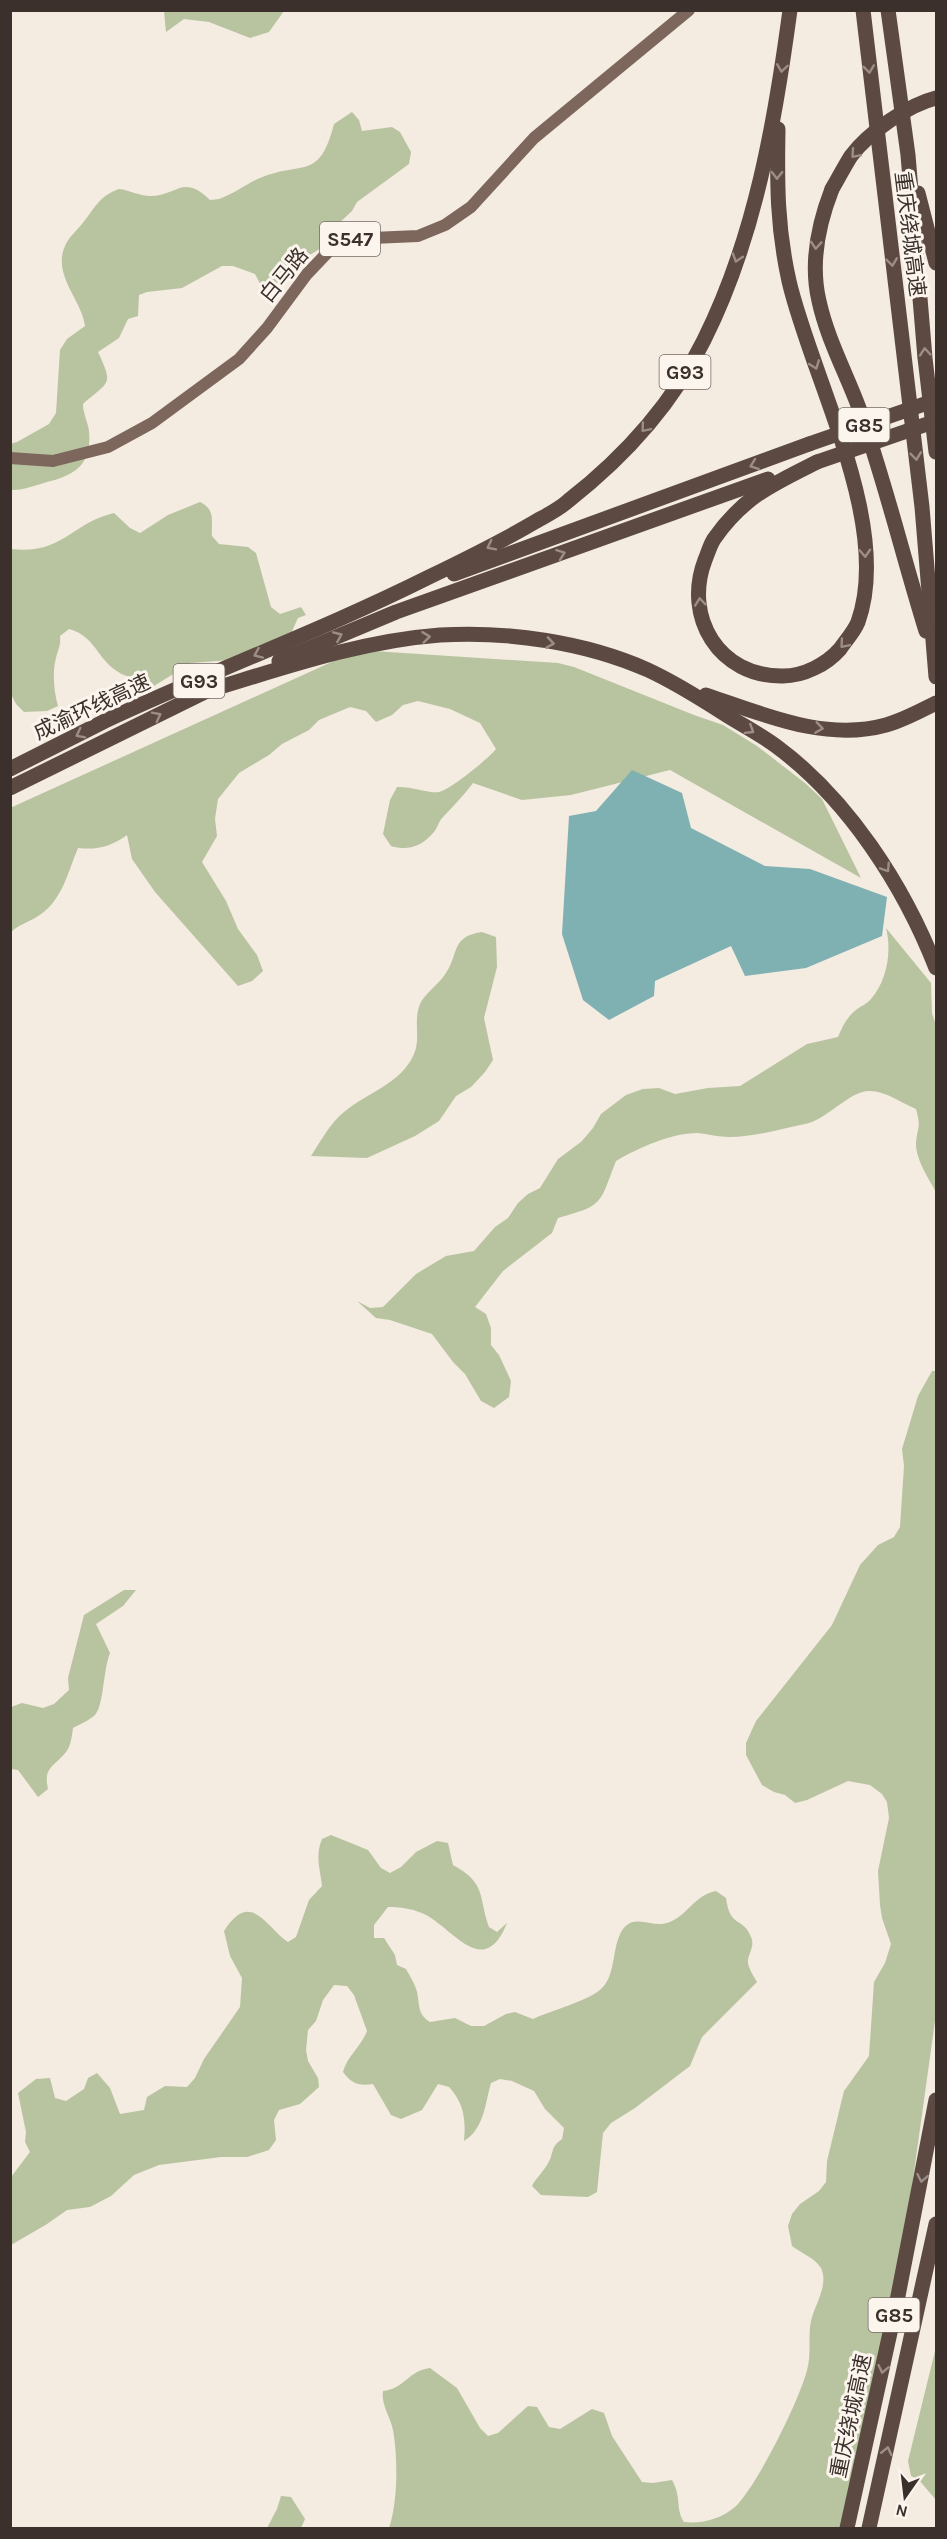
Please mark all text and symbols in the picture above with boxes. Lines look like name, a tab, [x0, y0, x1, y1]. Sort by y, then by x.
one-way arrow	[776, 64, 789, 73]
one-way arrow	[862, 64, 875, 73]
one-way arrow	[851, 147, 862, 157]
street label: 重庆绕城高速	[890, 170, 930, 298]
one-way arrow	[771, 171, 783, 180]
road number: S547	[320, 222, 380, 256]
one-way arrow	[810, 241, 823, 250]
street label: 白马路	[255, 243, 313, 307]
one-way arrow	[732, 252, 744, 263]
one-way arrow	[885, 258, 898, 267]
one-way arrow	[919, 347, 932, 356]
road number: G93	[660, 355, 710, 389]
one-way arrow	[807, 359, 820, 370]
road number: G85	[838, 408, 890, 442]
one-way arrow	[641, 421, 652, 432]
one-way arrow	[909, 451, 922, 460]
one-way arrow	[749, 457, 760, 470]
one-way arrow	[487, 539, 498, 550]
one-way arrow	[858, 548, 871, 557]
one-way arrow	[555, 549, 565, 562]
one-way arrow	[694, 598, 707, 607]
one-way arrow	[332, 631, 343, 643]
one-way arrow	[422, 631, 431, 644]
one-way arrow	[545, 636, 554, 648]
one-way arrow	[840, 637, 851, 648]
one-way arrow	[254, 647, 265, 659]
road number: G93	[174, 664, 224, 698]
street label: 成渝环线高速	[30, 669, 154, 745]
one-way arrow	[151, 711, 162, 723]
one-way arrow	[815, 721, 824, 733]
one-way arrow	[744, 723, 754, 735]
one-way arrow	[76, 727, 87, 738]
one-way arrow	[879, 861, 890, 872]
one-way arrow	[916, 2173, 929, 2183]
road number: G85	[868, 2298, 920, 2332]
street label: 重庆绕城高速	[826, 2352, 876, 2480]
one-way arrow	[877, 2364, 890, 2374]
one-way arrow	[880, 2446, 893, 2456]
north arrow	[875, 2467, 935, 2527]
text: N	[894, 2500, 909, 2522]

